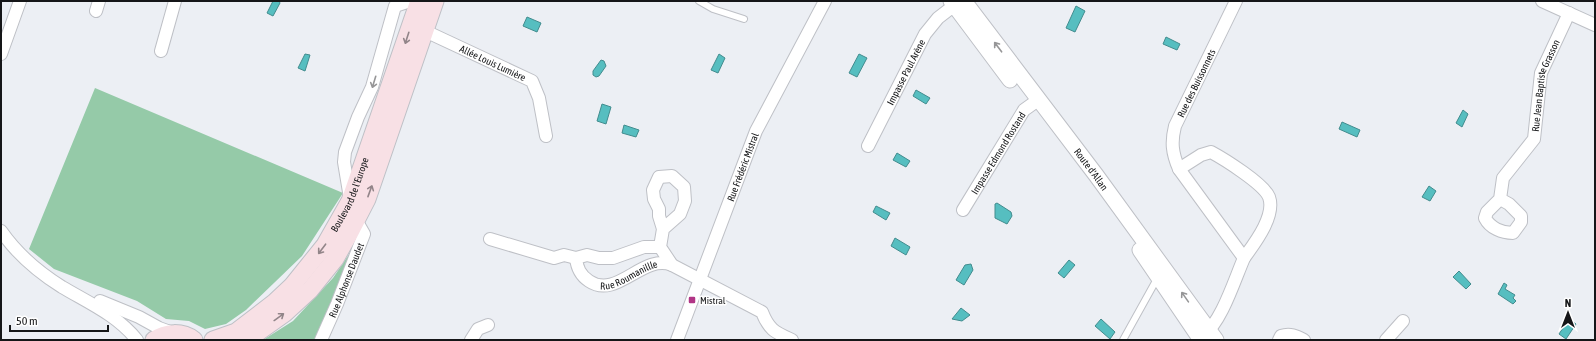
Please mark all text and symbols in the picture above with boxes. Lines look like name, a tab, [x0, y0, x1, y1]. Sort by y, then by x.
one-way arrow	[402, 32, 410, 44]
street label: Impasse Paul Arène	[885, 37, 928, 107]
street label: Rue Jean Baptiste Grasson	[1530, 38, 1562, 132]
one-way arrow	[994, 42, 1002, 53]
street label: Allée Louis Lumière	[458, 43, 528, 84]
street label: Rue des Buissonnets	[1175, 47, 1218, 119]
one-way arrow	[370, 76, 377, 89]
street label: Impasse Edmond Rostand	[969, 110, 1028, 196]
street label: Rue Frédéric Mistral	[725, 131, 761, 203]
street label: Route d'Allan	[1072, 146, 1110, 193]
street label: Boulevard de l'Europe	[329, 156, 371, 234]
one-way arrow	[366, 185, 374, 197]
street label: Rue Alphonse Daudet	[327, 241, 366, 319]
one-way arrow	[318, 243, 326, 254]
street label: Rue Roumanillle	[600, 258, 659, 292]
one-way arrow	[1181, 291, 1189, 302]
north arrow	[1548, 293, 1588, 333]
marker: Mistral	[687, 295, 697, 305]
place label: Mistral	[700, 295, 726, 306]
text: N	[1565, 297, 1571, 309]
scale bar	[10, 307, 108, 333]
one-way arrow	[273, 313, 284, 322]
text: 50 m	[16, 314, 38, 328]

